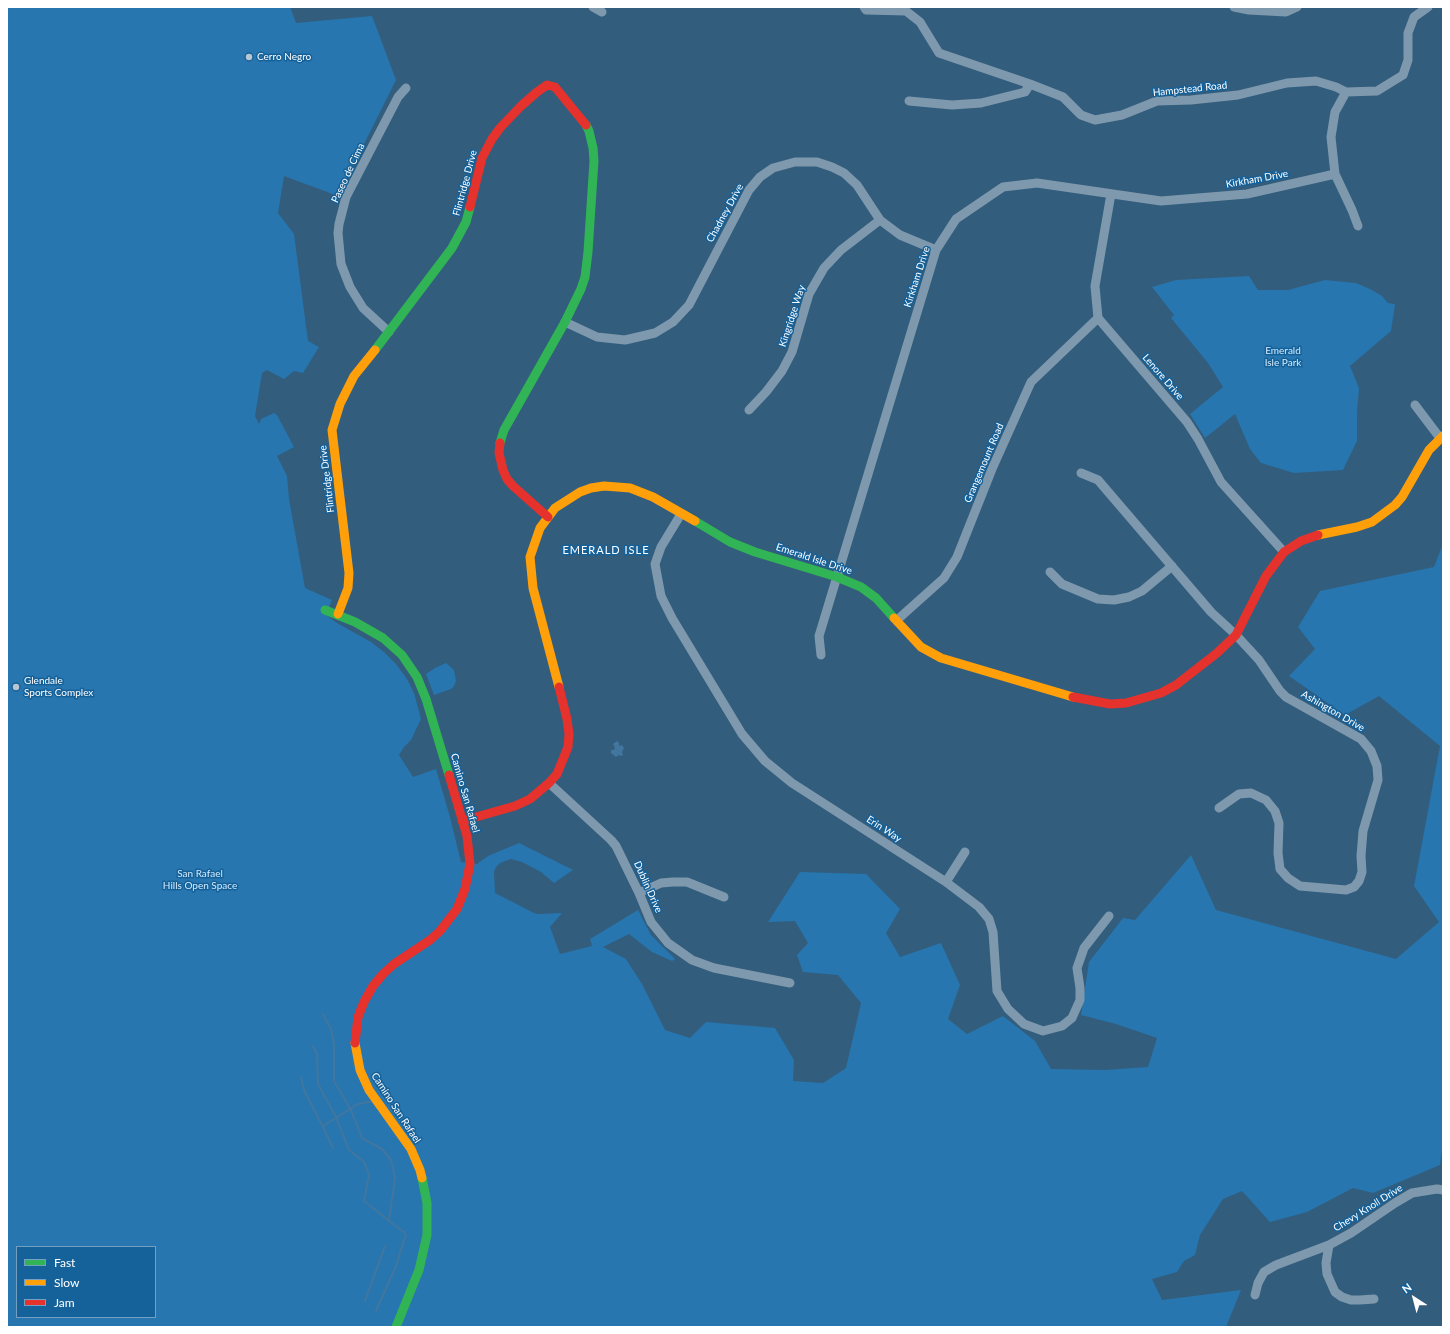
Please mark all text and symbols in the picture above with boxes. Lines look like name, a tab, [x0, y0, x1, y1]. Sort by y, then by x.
place label: Cerro Negro	[257, 51, 311, 63]
marker: Cerro Negro	[244, 52, 254, 62]
street label: Hampstead Road	[1152, 79, 1228, 99]
street label: Paseo de Cima	[329, 141, 367, 205]
street label: Flintridge Drive	[450, 149, 480, 217]
street label: Kirkham Drive	[1225, 168, 1289, 190]
street label: Chadney Drive	[704, 182, 746, 244]
street label: Kirkham Drive	[902, 245, 932, 309]
street label: Kingridge Way	[776, 284, 808, 348]
park label: Emerald Isle Park	[1265, 345, 1301, 368]
street label: Lenore Drive	[1140, 352, 1186, 402]
street label: Grangemount Road	[962, 422, 1006, 504]
street label: Flintridge Drive	[317, 445, 337, 513]
street label: Emerald Isle Drive	[774, 541, 854, 577]
district label: EMERALD ISLE	[562, 543, 650, 557]
place label: Glendale Sports Complex	[24, 675, 93, 698]
marker: Glendale Sports Complex	[11, 682, 21, 692]
street label: Ashington Drive	[1299, 688, 1367, 734]
street label: Camino San Rafael	[448, 752, 482, 834]
street label: Erin Way	[864, 813, 904, 845]
street label: Dublin Drive	[631, 859, 665, 915]
park label: San Rafael Hills Open Space	[163, 868, 237, 892]
street label: Camino San Rafael	[369, 1070, 423, 1146]
street label: Chevy Knoll Drive	[1331, 1182, 1405, 1234]
legend	[16, 1246, 156, 1318]
text: Fast	[54, 1255, 75, 1270]
text: Slow	[54, 1275, 79, 1290]
north arrow	[1394, 1278, 1434, 1318]
text: N	[1399, 1280, 1414, 1296]
text: Jam	[54, 1295, 75, 1310]

